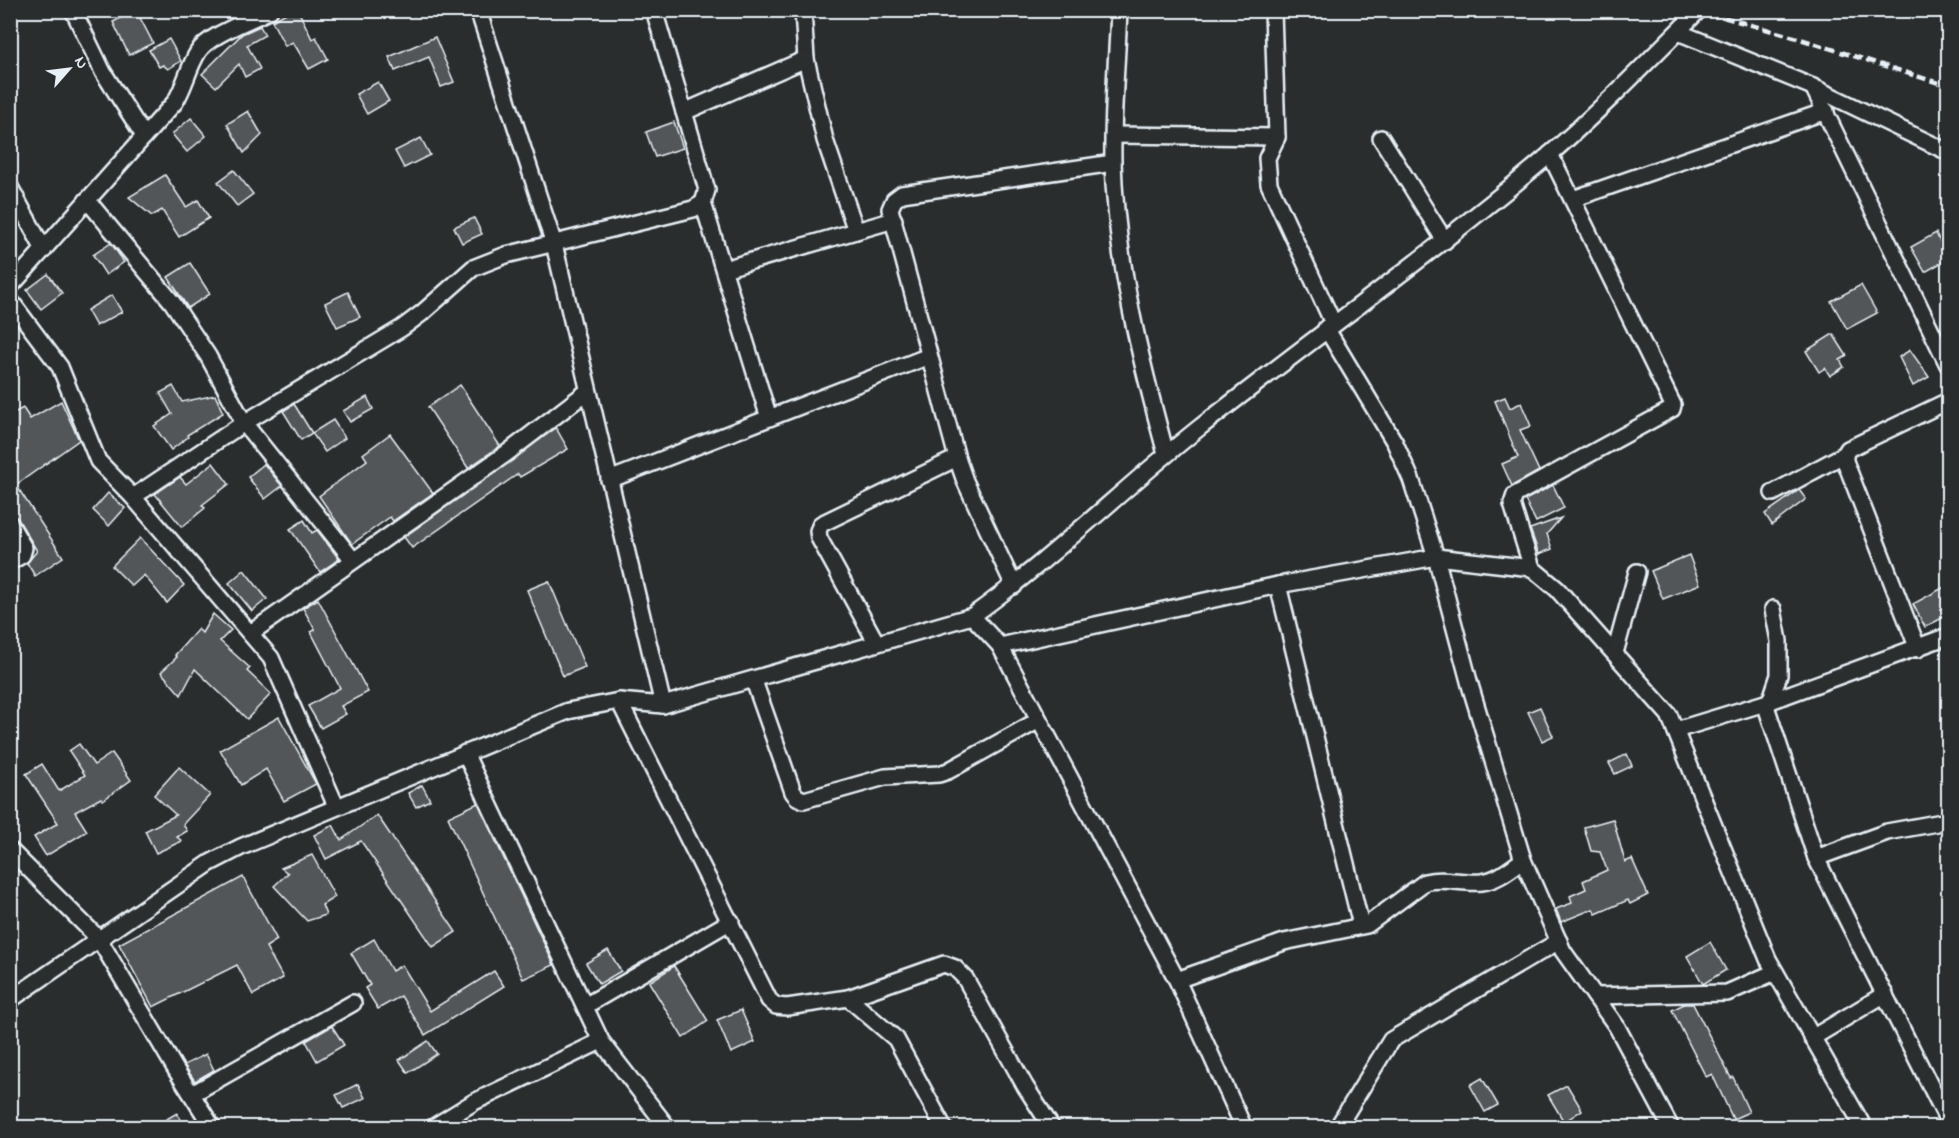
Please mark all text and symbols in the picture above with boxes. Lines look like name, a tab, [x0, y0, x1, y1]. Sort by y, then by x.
north arrow	[39, 39, 99, 99]
text: N	[67, 52, 94, 73]

